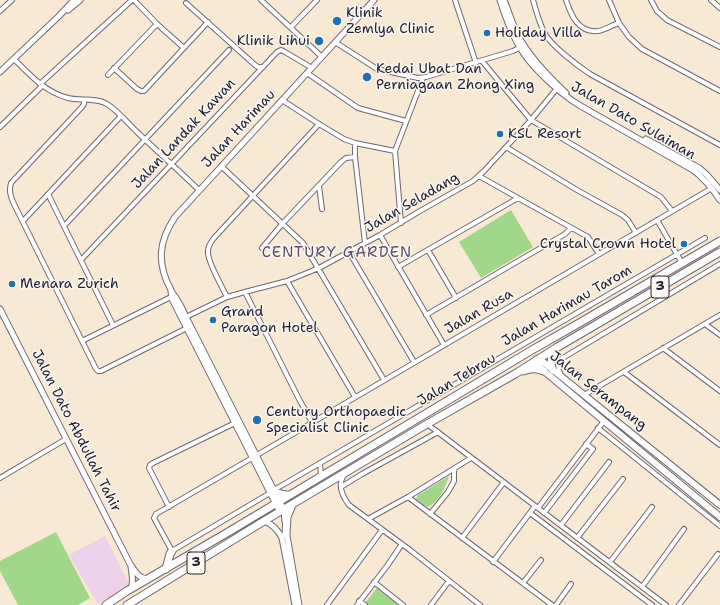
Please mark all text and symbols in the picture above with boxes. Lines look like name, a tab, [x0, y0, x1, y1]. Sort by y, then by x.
place label: Klinik Zemlya Clinic	[346, 5, 435, 38]
marker: Klinik Zemlya Clinic	[331, 15, 343, 27]
place label: Holiday Villa	[495, 25, 582, 41]
marker: Holiday Villa	[482, 28, 492, 38]
place label: Klinik Lihui	[237, 33, 310, 49]
marker: Klinik Lihui	[313, 35, 325, 47]
place label: Kedai Ubat Dan Perniagaan Zhong Xing	[376, 61, 534, 94]
marker: Kedai Ubat Dan Perniagaan Zhong Xing	[361, 71, 373, 83]
street label: Jalan Landak Kawan	[129, 75, 239, 193]
street label: Jalan Dato Sulaiman	[568, 78, 698, 164]
street label: Jalan Harimau	[199, 87, 279, 171]
place label: KSL Resort	[508, 126, 582, 142]
marker: KSL Resort	[495, 129, 505, 139]
street label: Jalan Seladang	[362, 169, 462, 237]
place label: Crystal Crown Hotel	[540, 236, 676, 252]
marker: Crystal Crown Hotel	[679, 239, 689, 249]
district label: CENTURY GARDEN	[262, 244, 412, 262]
street label: Jalan Harimau Tarom	[499, 262, 635, 350]
place label: Menara Zurich	[20, 276, 119, 292]
road number: 3	[651, 276, 669, 298]
marker: Menara Zurich	[7, 279, 17, 289]
street label: Jalan Rusa	[442, 286, 516, 338]
place label: Grand Paragon Hotel	[221, 304, 318, 336]
marker: Grand Paragon Hotel	[208, 315, 218, 325]
street label: Jalan Dato Abdullah Tahir	[28, 347, 124, 515]
street label: Jalan Serampang	[546, 348, 650, 434]
street label: Jalan Tebrau	[415, 350, 499, 410]
place label: Century Orthopaedic Specialist Clinic	[266, 404, 406, 436]
marker: Century Orthopaedic Specialist Clinic	[251, 414, 263, 426]
road number: 3	[187, 552, 205, 574]

